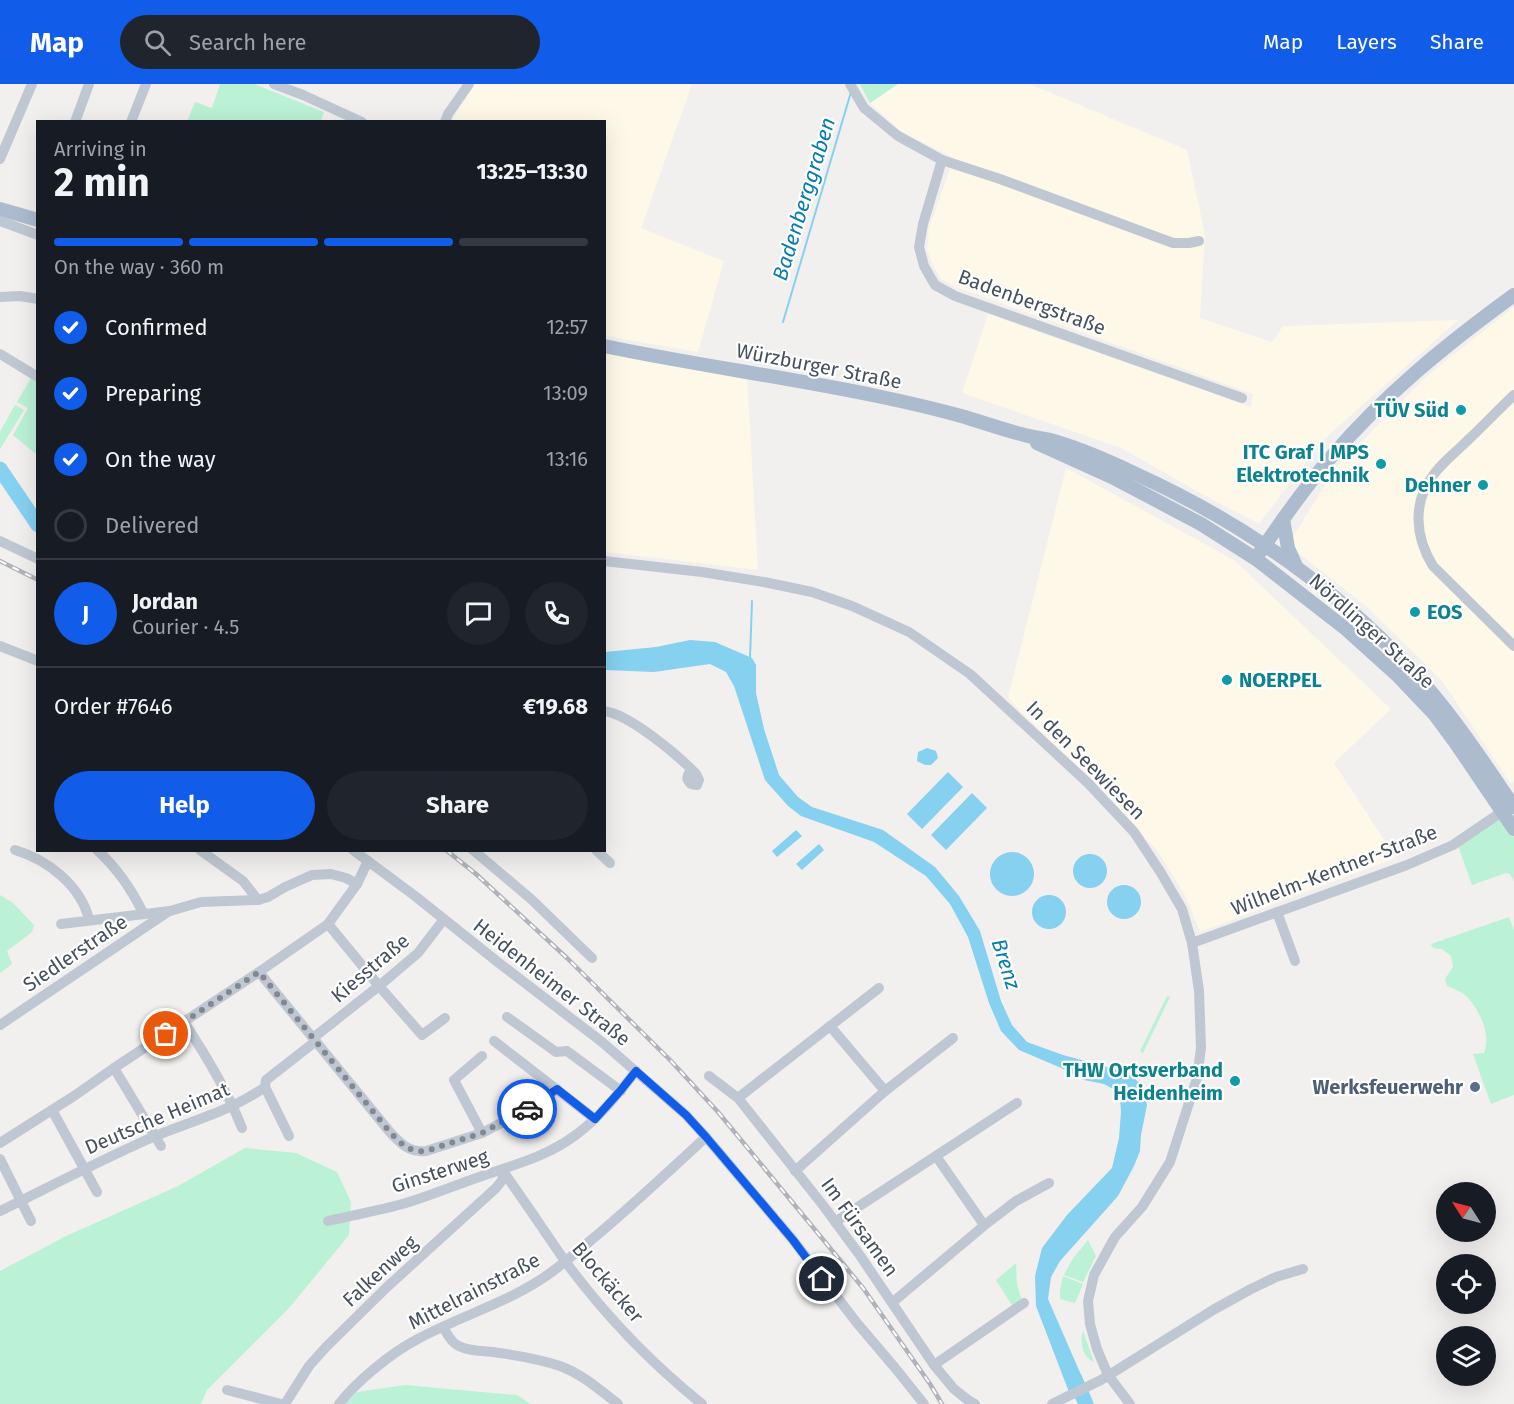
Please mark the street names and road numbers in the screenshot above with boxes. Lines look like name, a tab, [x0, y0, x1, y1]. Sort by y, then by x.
street label: Badenbergstraße	[955, 264, 1109, 340]
street label: Würzburger Straße	[734, 338, 904, 394]
street label: Nördlinger Straße	[1304, 568, 1440, 694]
street label: In den Seewiesen	[1022, 696, 1150, 824]
street label: Wilhelm-Kentner-Straße	[1228, 820, 1440, 920]
street label: Siedlerstraße	[18, 909, 132, 997]
street label: Heidenheimer Straße	[469, 913, 635, 1051]
street label: Kiesstraße	[326, 928, 414, 1008]
street label: Deutsche Heimat	[81, 1076, 234, 1159]
street label: Ginsterweg	[389, 1144, 492, 1198]
street label: Im Fürsamen	[816, 1173, 904, 1281]
street label: Falkenweg	[338, 1230, 423, 1312]
street label: Blockäcker	[567, 1237, 649, 1328]
street label: Mittelrainstraße	[404, 1247, 544, 1335]

